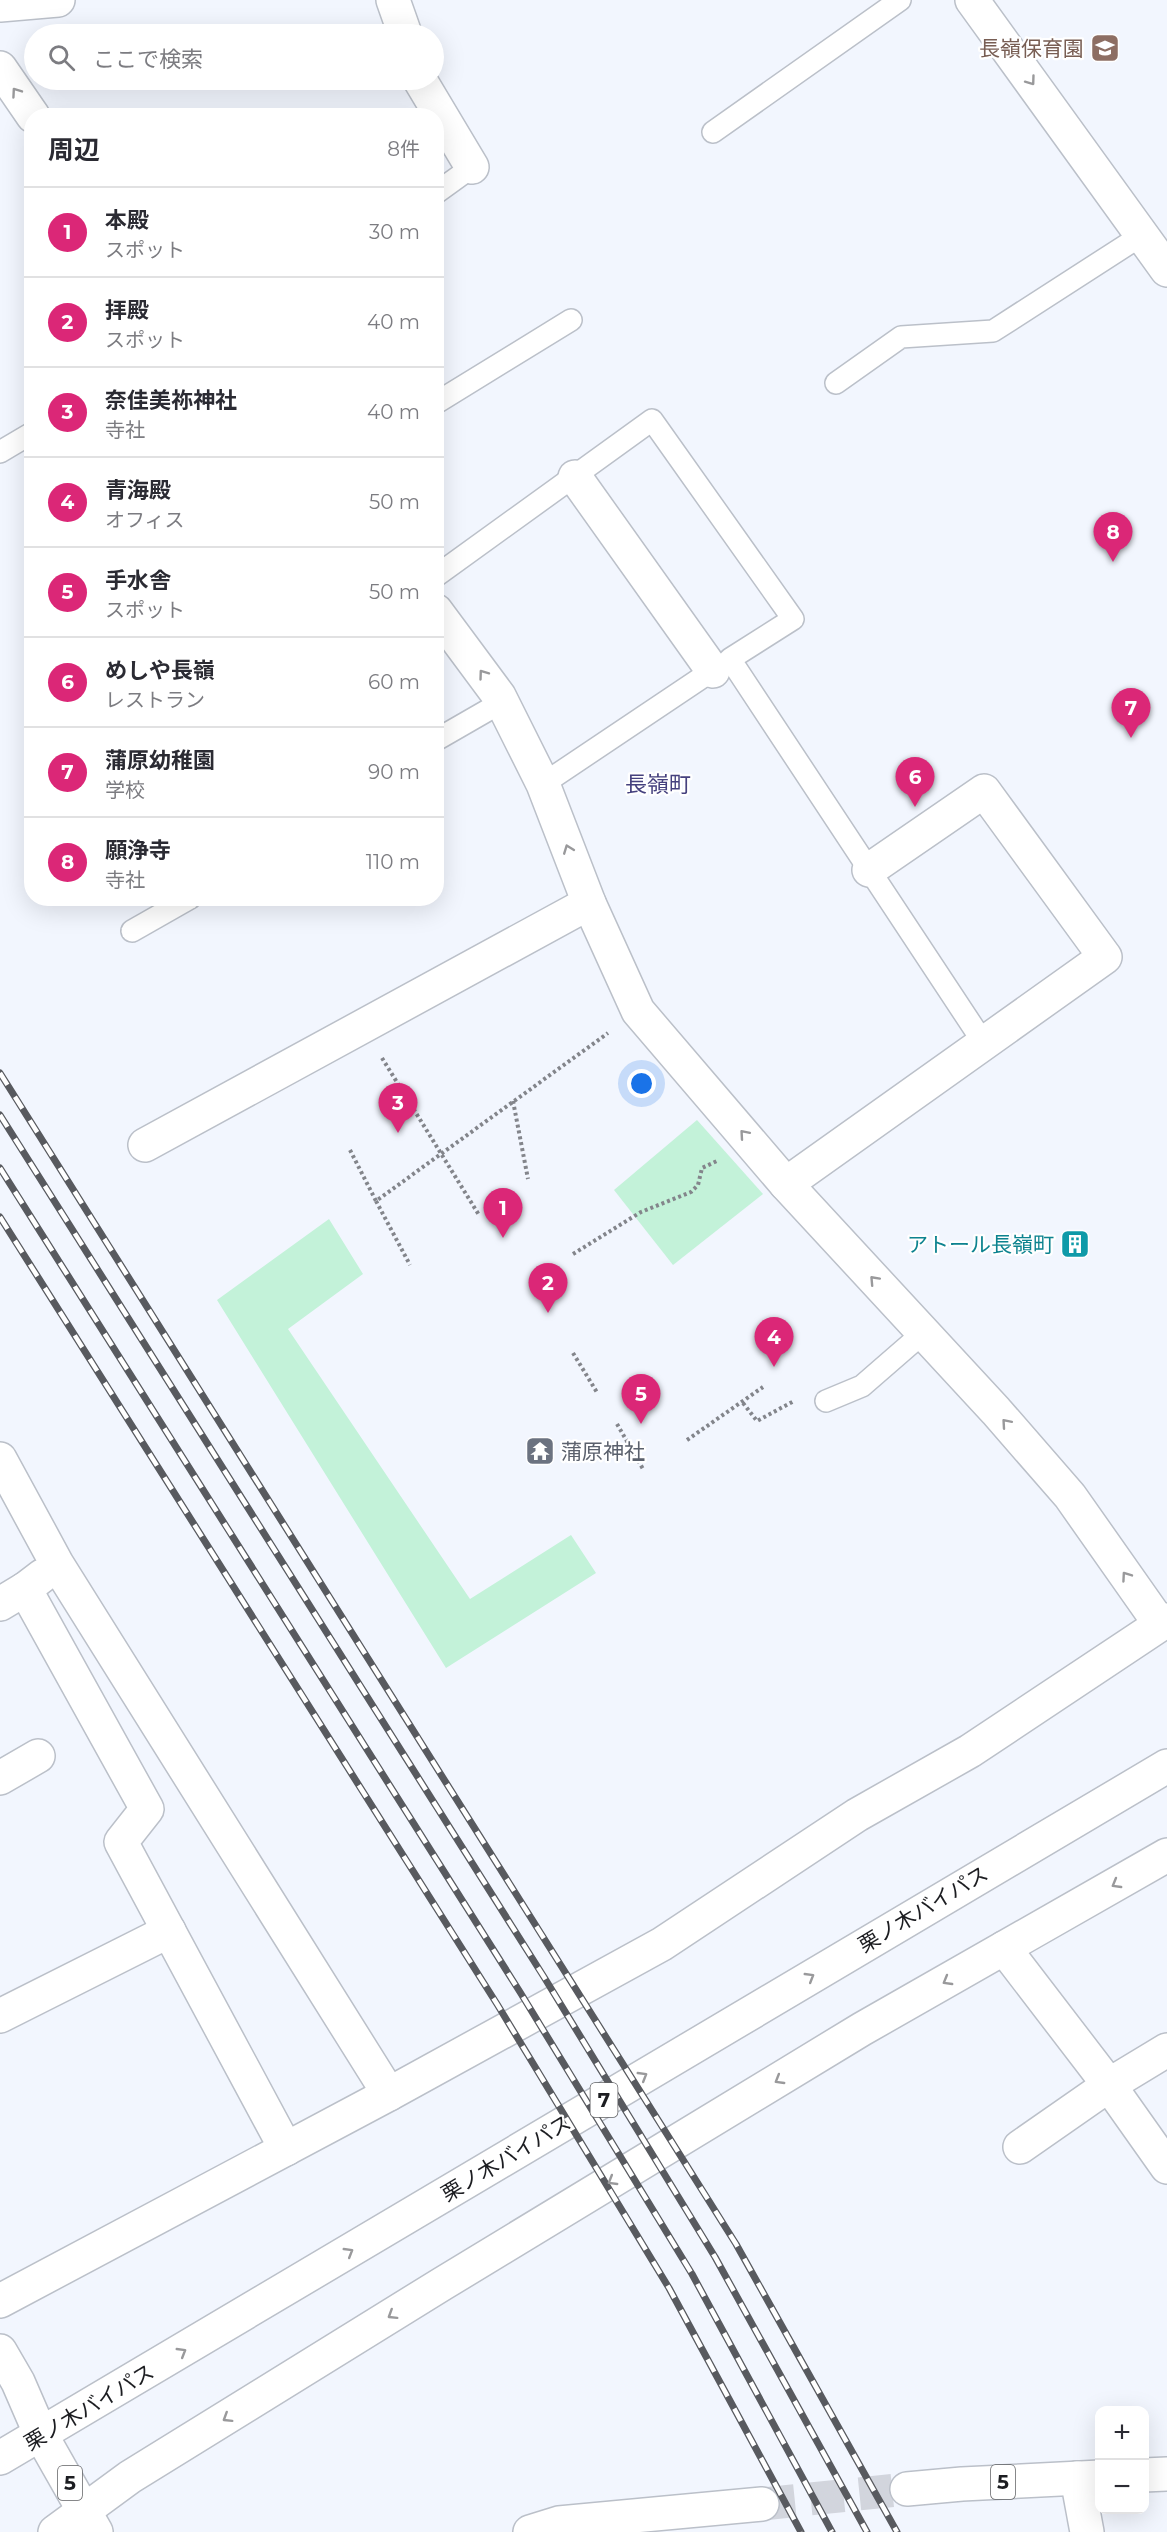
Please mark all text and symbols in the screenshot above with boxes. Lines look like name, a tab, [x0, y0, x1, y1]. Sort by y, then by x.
search box	[24, 24, 444, 90]
school or university icon: 長嶺保育園	[1089, 32, 1121, 64]
place label: 長嶺保育園	[979, 36, 1084, 61]
icon: search	[45, 41, 78, 74]
text: ここで検索	[93, 46, 203, 73]
one-way arrow	[1023, 75, 1034, 86]
one-way arrow	[12, 87, 23, 98]
text: 周辺	[48, 134, 100, 166]
text: 8件	[387, 137, 420, 161]
text: 本殿	[105, 207, 149, 234]
text: 1	[64, 220, 71, 244]
text: 30 m	[369, 220, 420, 244]
text: スポット	[105, 238, 185, 262]
text: 拝殿	[105, 297, 149, 324]
text: 2	[62, 310, 73, 334]
text: 40 m	[367, 310, 420, 334]
text: スポット	[105, 328, 185, 352]
text: 奈佳美祢神社	[105, 387, 237, 414]
text: 3	[62, 400, 73, 424]
text: 40 m	[367, 400, 420, 424]
text: 寺社	[105, 418, 145, 442]
text: 青海殿	[105, 477, 171, 504]
text: 4	[61, 490, 74, 514]
text: 50 m	[369, 490, 420, 514]
text: オフィス	[105, 508, 185, 532]
pin: 8	[1094, 512, 1132, 562]
text: 手水舎	[105, 567, 171, 594]
text: 5	[62, 580, 73, 604]
text: 50 m	[369, 580, 420, 604]
text: スポット	[105, 598, 185, 622]
text: めしや長嶺	[105, 657, 215, 684]
one-way arrow	[479, 669, 490, 680]
text: 6	[61, 670, 74, 694]
text: 60 m	[368, 670, 420, 694]
text: レストラン	[105, 688, 205, 712]
pin: 7	[1112, 688, 1150, 738]
text: 蒲原幼稚園	[105, 747, 215, 774]
pin: 6	[896, 758, 934, 807]
text: 7	[61, 760, 74, 784]
text: 90 m	[368, 760, 420, 784]
district label: 長嶺町	[625, 771, 691, 798]
text: 学校	[105, 778, 145, 802]
text: 願浄寺	[105, 837, 171, 864]
one-way arrow	[563, 844, 575, 855]
text: 8	[61, 850, 74, 874]
text: 110 m	[366, 850, 420, 874]
text: 寺社	[105, 868, 145, 892]
your location	[627, 1069, 656, 1098]
pin: 3	[378, 1084, 418, 1133]
one-way arrow	[741, 1130, 752, 1141]
pin: 1	[484, 1188, 522, 1238]
building icon: アトール長嶺町	[1059, 1228, 1091, 1260]
place label: アトール長嶺町	[907, 1232, 1054, 1257]
pin: 2	[528, 1264, 568, 1313]
one-way arrow	[870, 1276, 881, 1286]
pin: 4	[754, 1318, 794, 1367]
pin: 5	[622, 1374, 660, 1424]
one-way arrow	[1002, 1419, 1013, 1430]
temple icon: 蒲原神社	[524, 1435, 556, 1467]
place label: 蒲原神社	[561, 1439, 645, 1464]
one-way arrow	[1122, 1572, 1133, 1583]
street label: 栗ノ木バイパス	[854, 1861, 992, 1957]
one-way arrow	[1112, 1877, 1122, 1888]
one-way arrow	[804, 1972, 814, 1984]
one-way arrow	[943, 1974, 953, 1985]
one-way arrow	[637, 2072, 647, 2084]
one-way arrow	[775, 2072, 785, 2084]
road number: 7	[590, 2083, 618, 2117]
street label: 栗ノ木バイパス	[437, 2110, 575, 2206]
one-way arrow	[608, 2173, 618, 2185]
one-way arrow	[343, 2247, 353, 2259]
one-way arrow	[388, 2308, 399, 2319]
one-way arrow	[176, 2347, 186, 2359]
street label: 栗ノ木バイパス	[20, 2359, 158, 2455]
map controls	[1095, 2406, 1149, 2514]
button: +	[1095, 2406, 1149, 2460]
one-way arrow	[223, 2410, 233, 2422]
button: −	[1095, 2460, 1149, 2514]
road number: 5	[991, 2465, 1015, 2499]
road number: 5	[58, 2466, 82, 2500]

